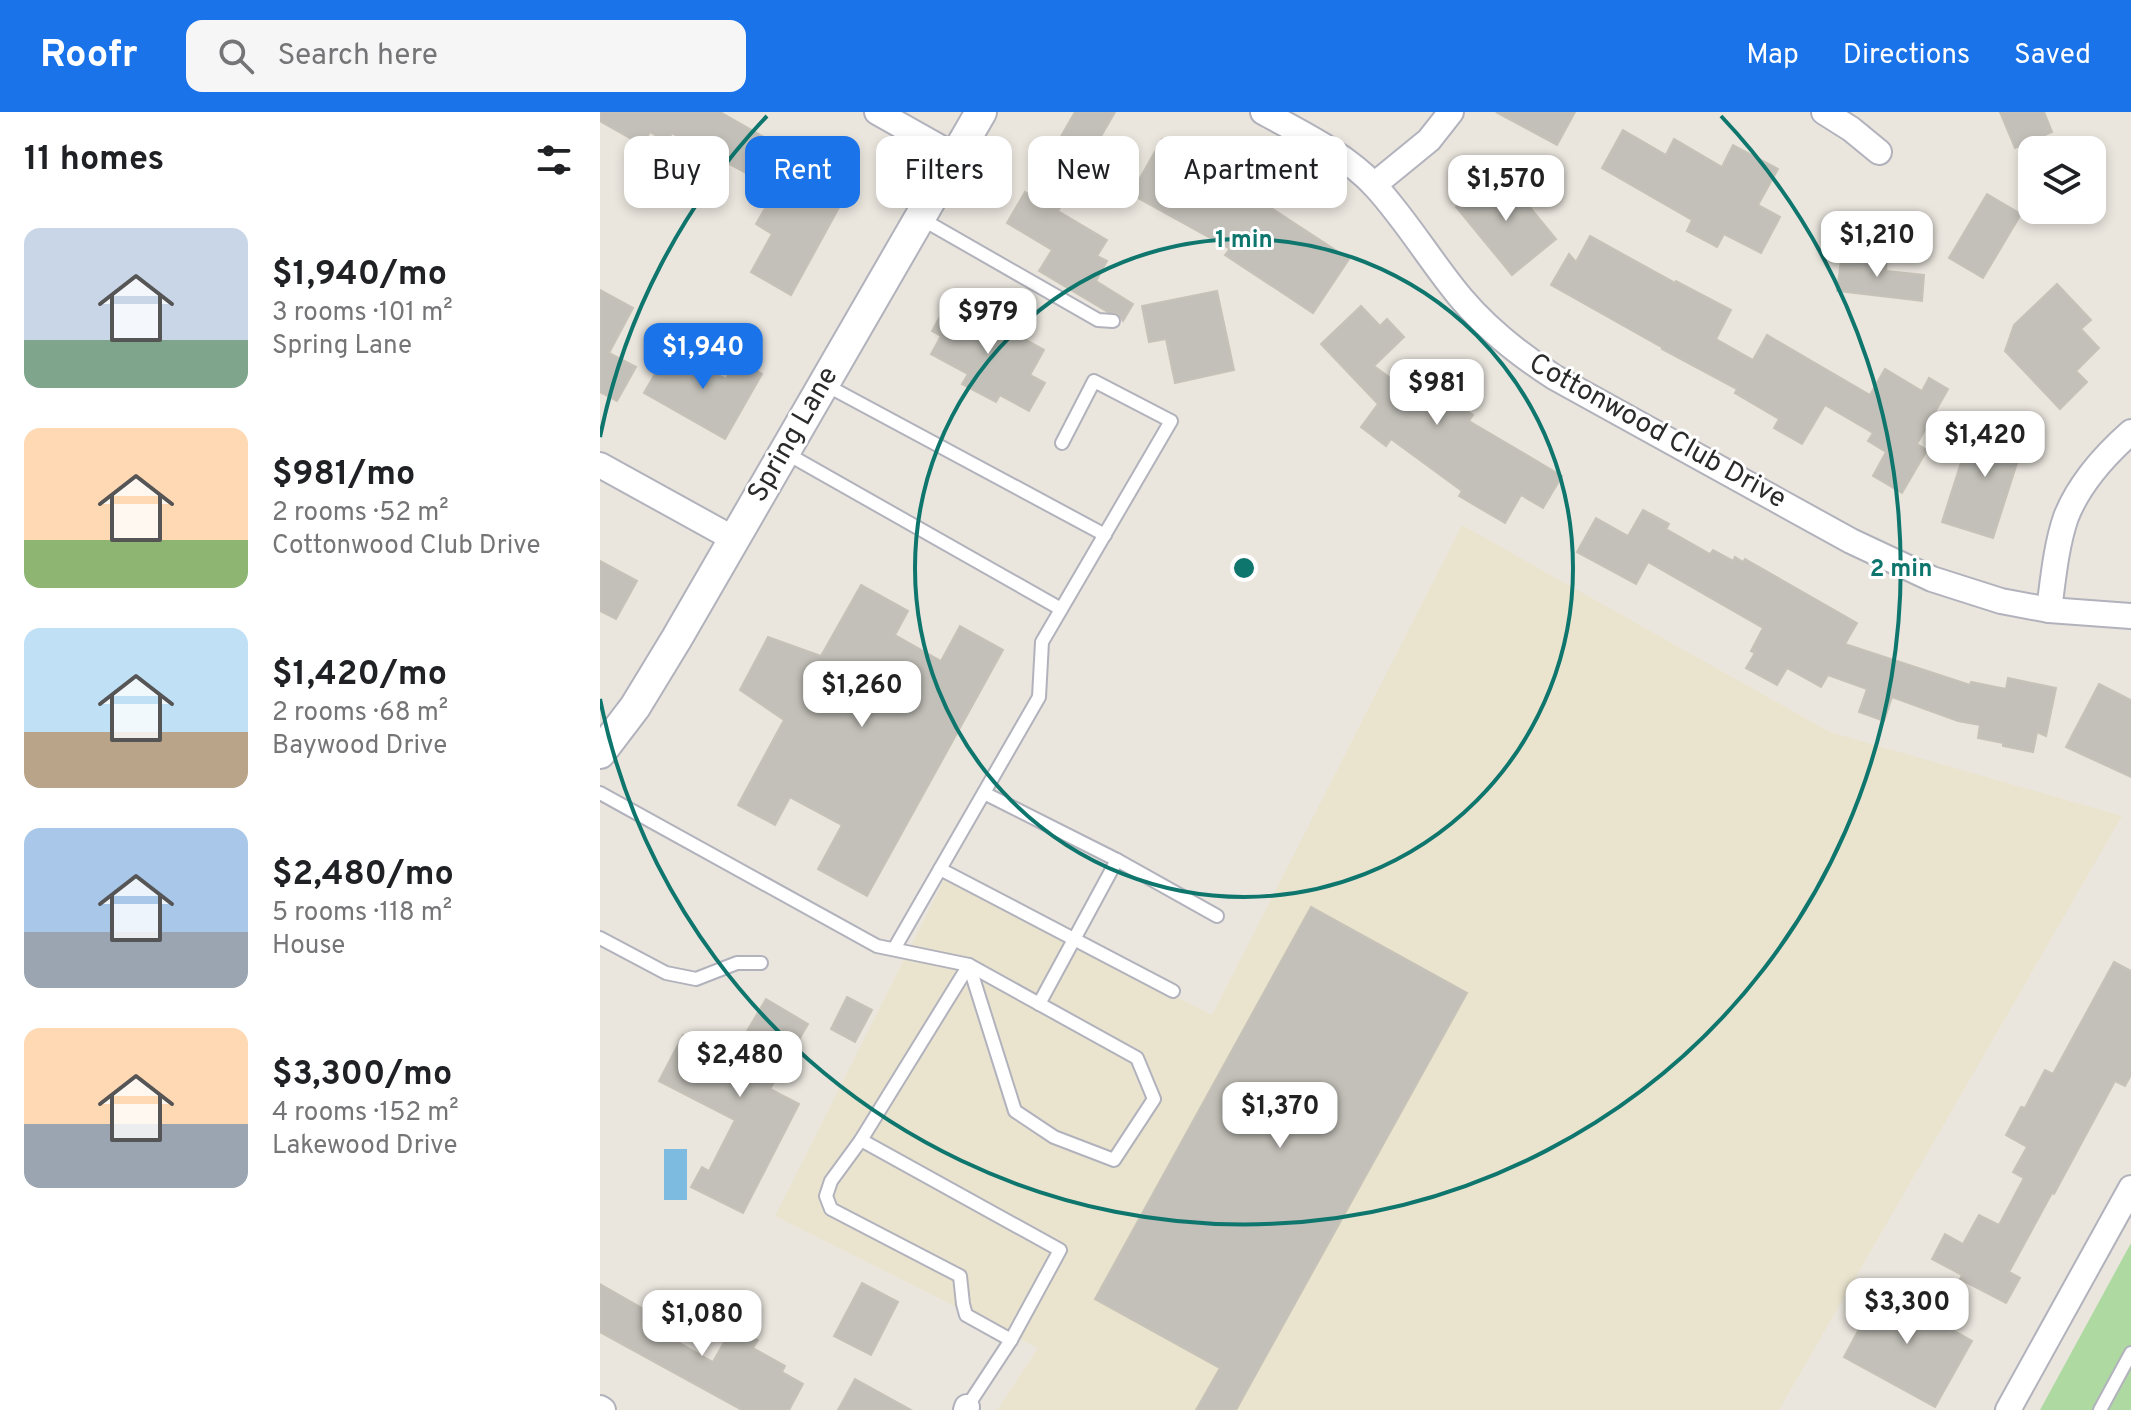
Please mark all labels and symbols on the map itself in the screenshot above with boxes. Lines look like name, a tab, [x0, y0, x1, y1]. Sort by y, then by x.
pin: $1,570	[1441, 155, 1571, 223]
pin: $1,210	[1812, 211, 1942, 279]
text: 1 min	[1215, 226, 1273, 256]
pin: $979	[941, 288, 1035, 356]
pin: $1,940	[638, 323, 768, 391]
street label: Cottonwood Club Drive	[1522, 346, 1792, 518]
pin: $981	[1390, 359, 1484, 427]
street label: Spring Lane	[741, 361, 847, 509]
pin: $1,420	[1920, 411, 2050, 479]
centre of rings	[1230, 554, 1258, 582]
text: 2 min	[1870, 555, 1932, 585]
pin: $1,260	[797, 661, 927, 729]
pin: $2,480	[675, 1031, 805, 1099]
pin: $1,370	[1215, 1082, 1345, 1150]
pin: $3,300	[1842, 1278, 1972, 1346]
pin: $1,080	[637, 1290, 767, 1358]

